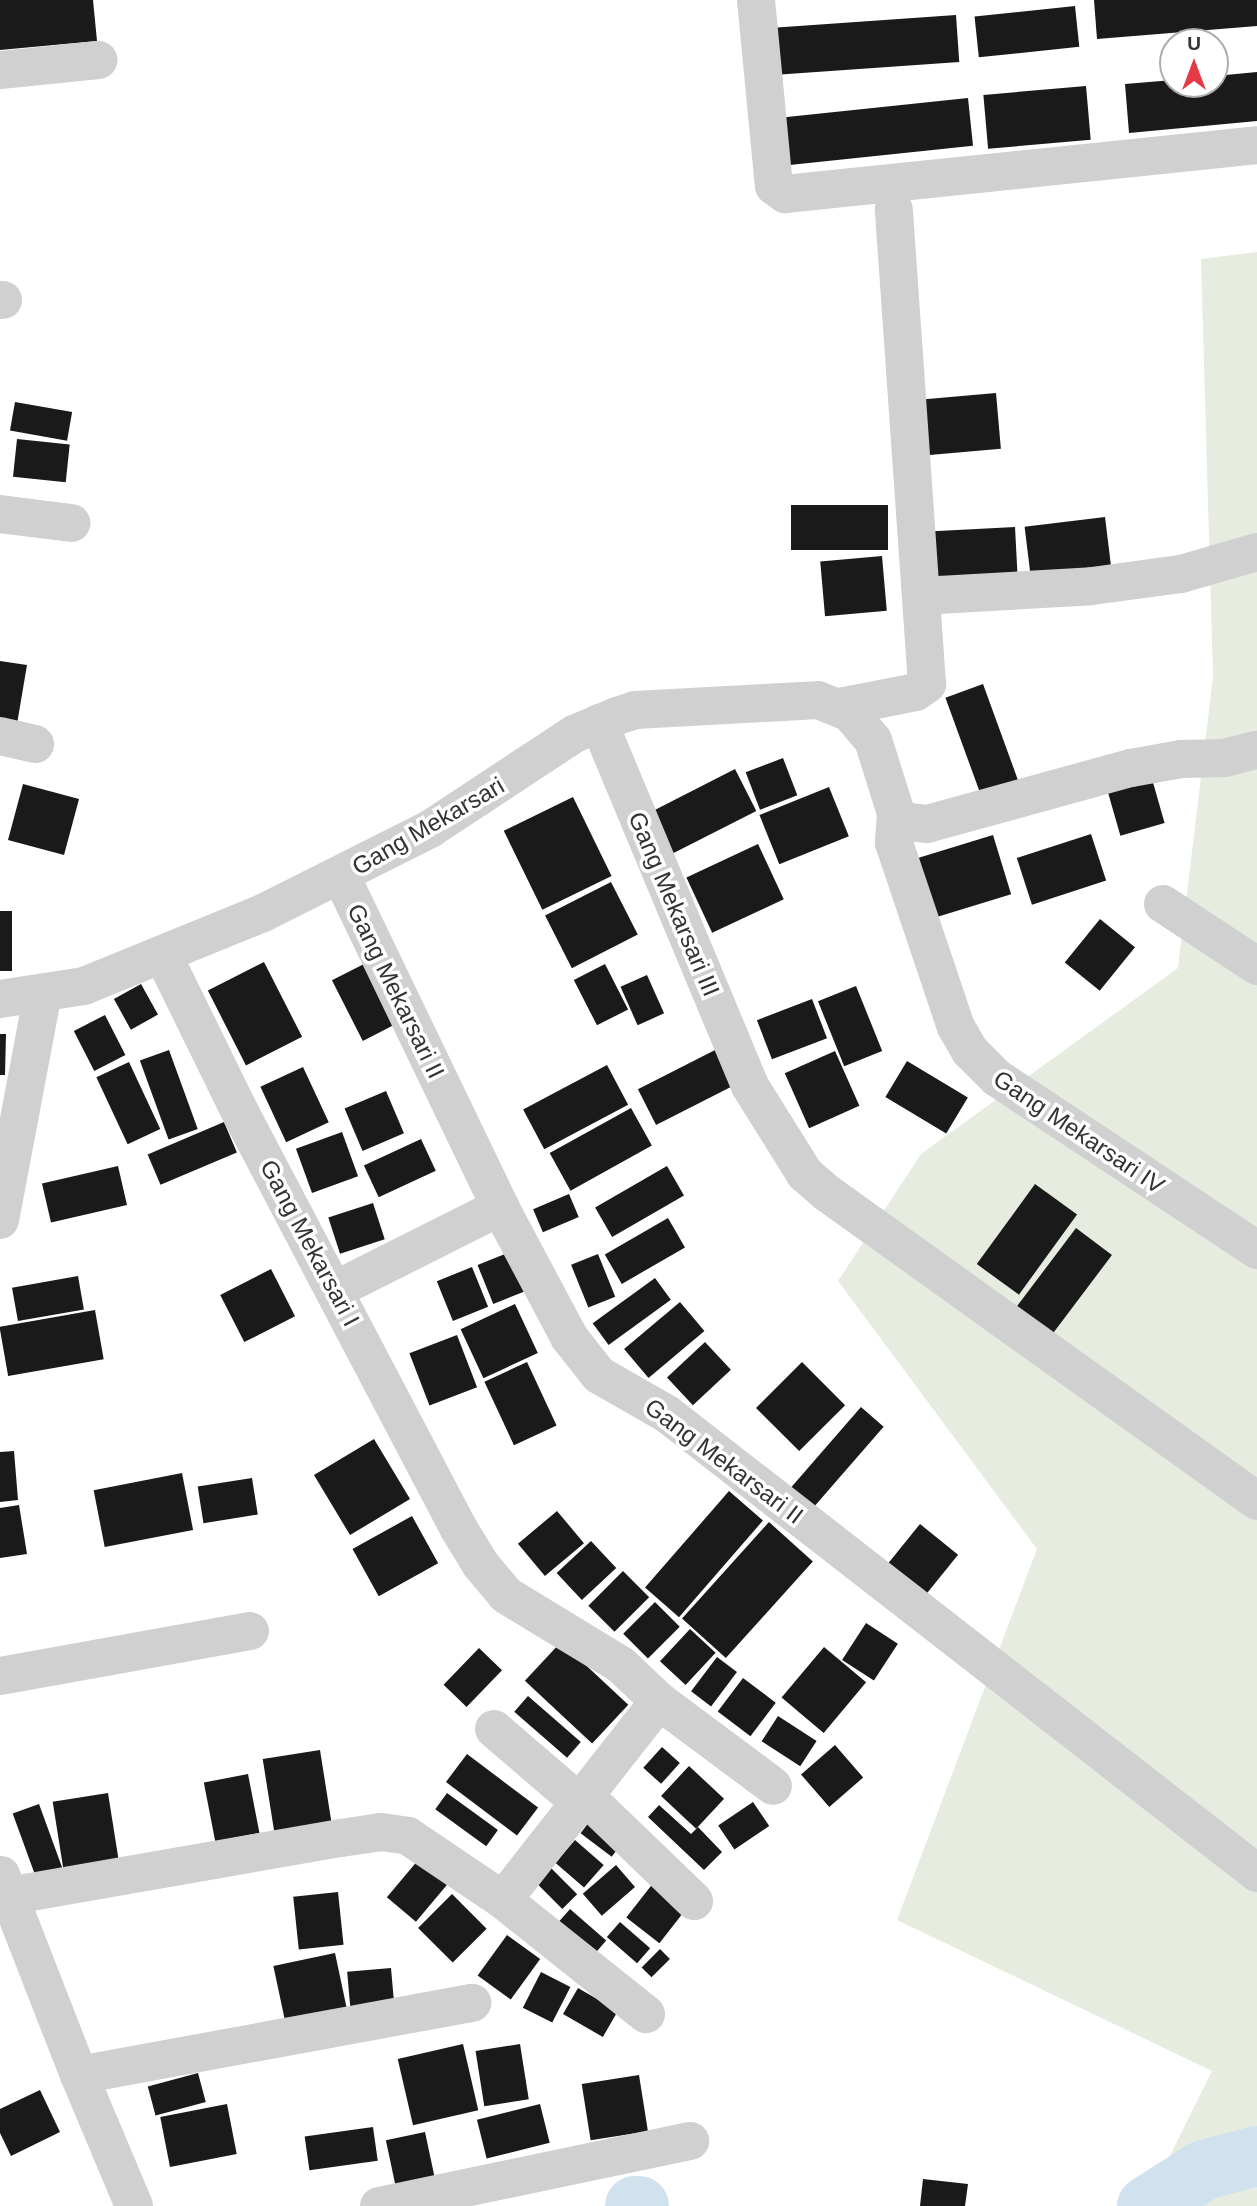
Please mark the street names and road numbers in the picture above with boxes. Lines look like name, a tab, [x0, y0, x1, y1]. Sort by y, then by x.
street label: Gang Mekarsari	[347, 771, 509, 881]
street label: Gang Mekarsari III	[622, 808, 726, 1000]
street label: Gang Mekarsari II	[341, 899, 451, 1083]
street label: Gang Mekarsari IV	[988, 1064, 1170, 1200]
street label: Gang Mekarsari I	[254, 1155, 366, 1331]
street label: Gang Mekarsari II	[639, 1392, 809, 1530]

